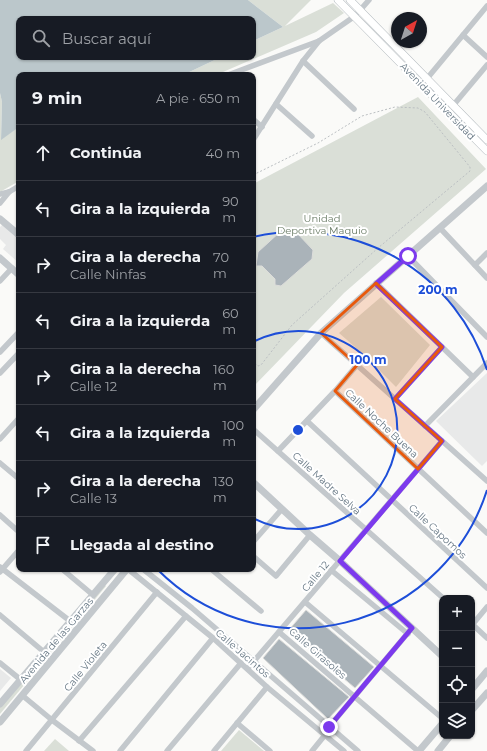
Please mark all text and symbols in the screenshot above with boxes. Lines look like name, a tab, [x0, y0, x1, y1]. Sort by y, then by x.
north arrow	[391, 12, 427, 48]
search box	[16, 16, 256, 60]
icon: search	[30, 27, 52, 49]
text: Buscar aquí	[62, 29, 151, 48]
street label: Avenida Universidad	[397, 60, 478, 143]
text: 9 min	[32, 88, 82, 108]
text: A pie · 650 m	[156, 90, 240, 106]
icon: ahead	[32, 142, 54, 164]
text: Continúa	[70, 143, 142, 162]
text: 40 m	[206, 145, 240, 161]
text: 90 m	[222, 193, 239, 225]
icon: left	[32, 198, 54, 220]
text: Gira a la izquierda	[70, 199, 210, 218]
park label: Unidad Deportiva Maquio	[277, 212, 367, 237]
text: Gira a la derecha	[70, 247, 201, 266]
route start	[399, 247, 417, 265]
text: 70 m	[213, 249, 229, 281]
icon: right	[32, 254, 54, 276]
text: Calle Ninfas	[70, 266, 146, 282]
text: 200 m	[418, 282, 458, 297]
text: 60 m	[222, 305, 239, 337]
icon: left	[32, 310, 54, 332]
text: Gira a la izquierda	[70, 311, 210, 330]
text: 100 m	[350, 352, 386, 367]
text: Gira a la derecha	[70, 359, 201, 378]
text: 160 m	[213, 361, 234, 393]
icon: right	[32, 366, 54, 388]
text: Calle 12	[70, 378, 117, 394]
street label: Calle Noche Buena	[342, 386, 421, 461]
text: 100 m	[222, 417, 244, 449]
icon: left	[32, 422, 54, 444]
text: Gira a la izquierda	[70, 423, 210, 442]
centre of rings	[291, 423, 305, 437]
street label: Calle Madre Selva	[290, 449, 364, 518]
text: Gira a la derecha	[70, 471, 201, 490]
text: 130 m	[213, 473, 234, 505]
icon: right	[32, 478, 54, 500]
text: Calle 13	[70, 490, 117, 506]
street label: Calle Capomos	[406, 501, 469, 562]
icon: arrive	[32, 534, 54, 556]
text: Llegada al destino	[70, 535, 214, 554]
street label: Calle 12	[299, 558, 332, 594]
street label: Avenida de las Garzas	[17, 595, 96, 686]
map controls	[439, 595, 475, 739]
button: +	[439, 595, 475, 631]
street label: Calle Girasoles	[286, 625, 349, 682]
street label: Calle Jacintos	[213, 626, 273, 681]
button: −	[439, 631, 475, 667]
street label: Calle Violeta	[61, 638, 110, 694]
button: locate	[439, 667, 475, 703]
button: layers	[439, 703, 475, 739]
route end	[320, 718, 338, 736]

